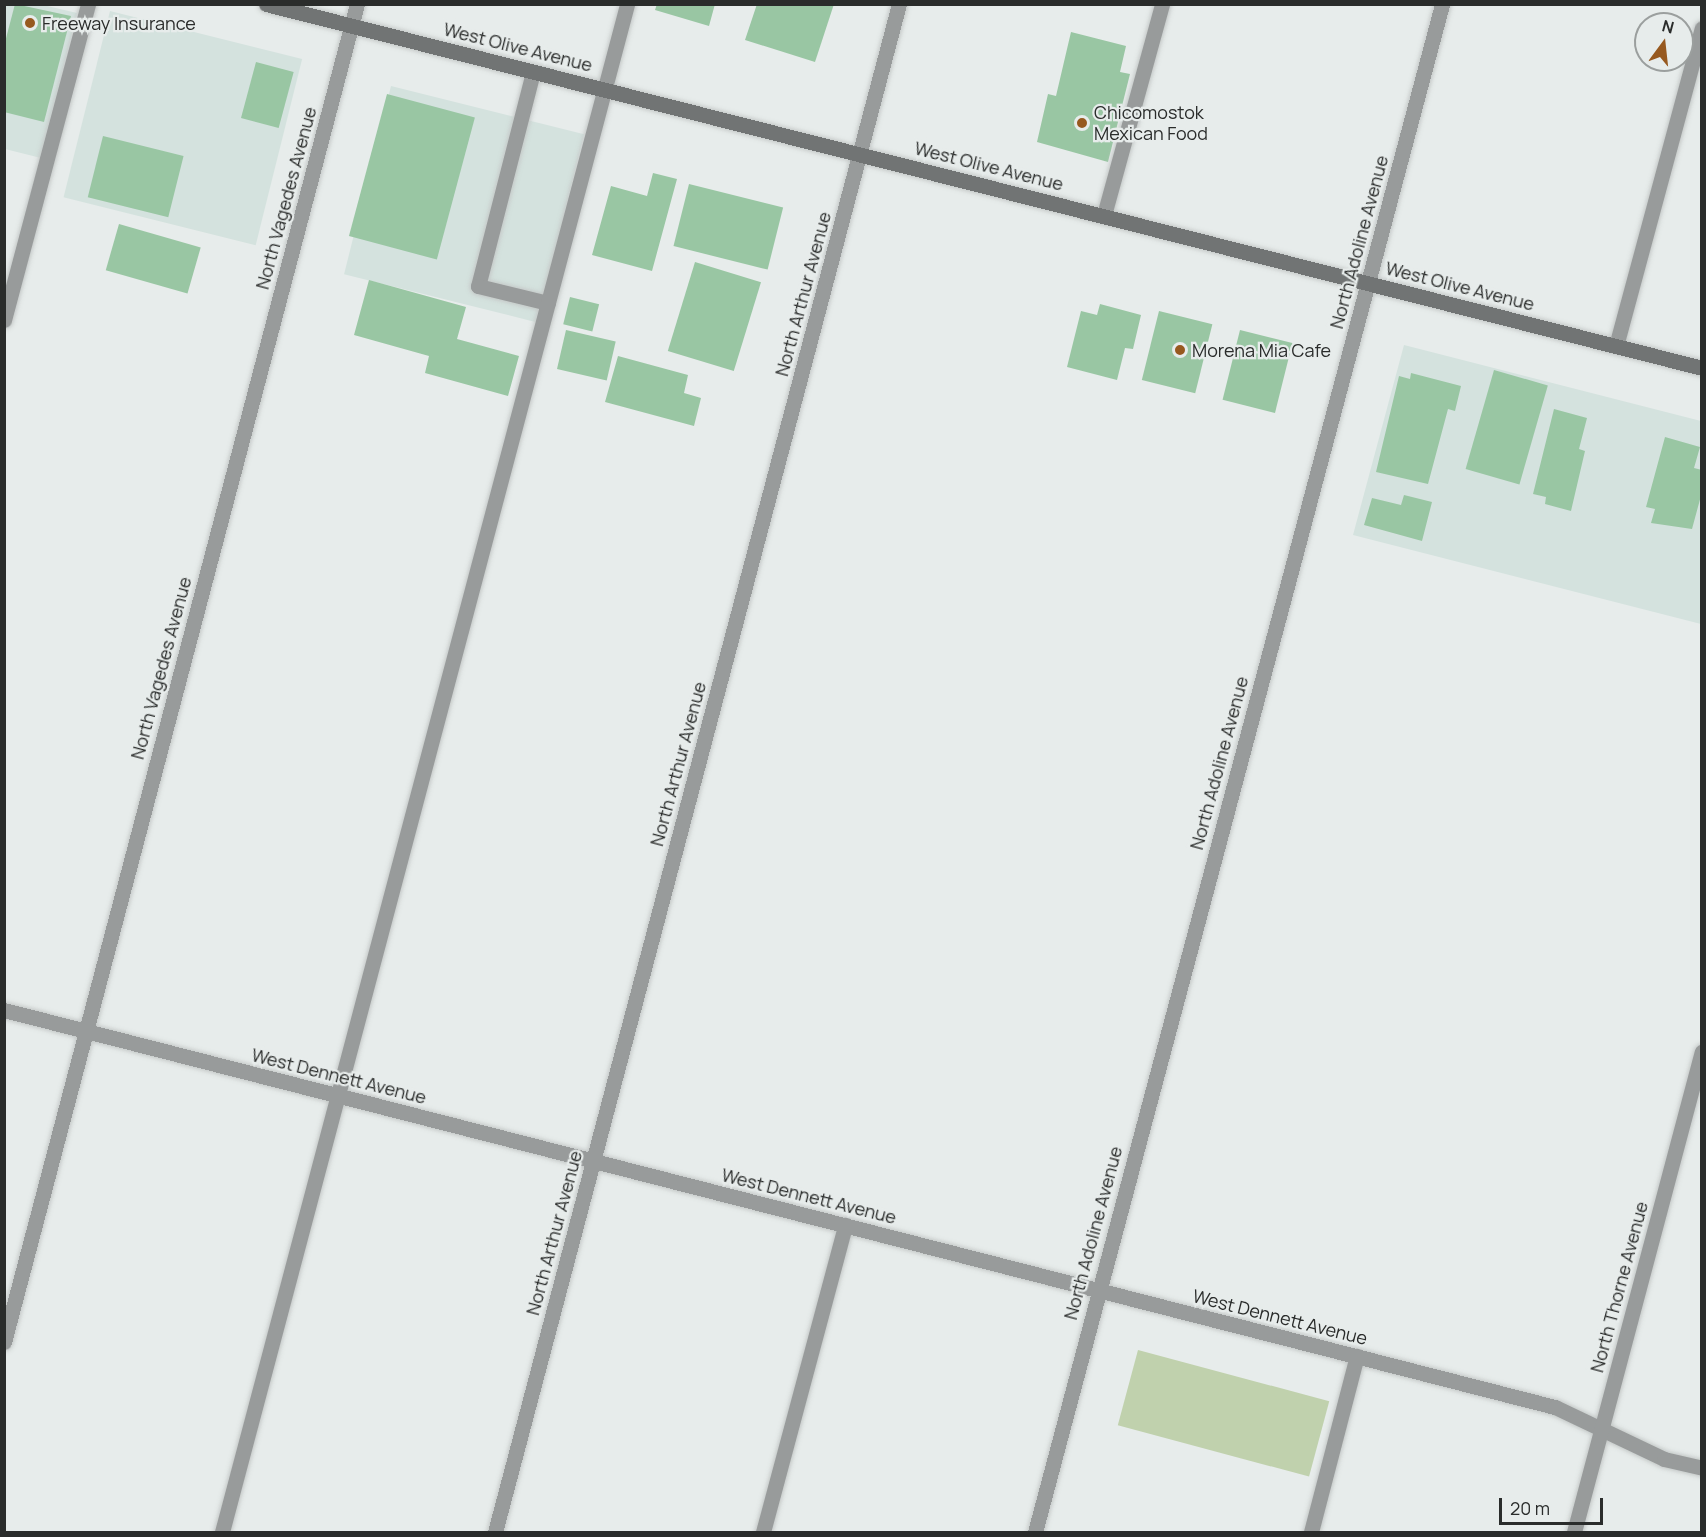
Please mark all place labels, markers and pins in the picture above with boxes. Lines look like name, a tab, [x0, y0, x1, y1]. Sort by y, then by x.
place label: Freeway Insurance	[42, 12, 196, 34]
marker: Freeway Insurance	[23, 16, 37, 30]
place label: Chicomostok Mexican Food	[1094, 102, 1208, 144]
marker: Chicomostok Mexican Food	[1075, 116, 1089, 130]
place label: Morena Mia Cafe	[1192, 339, 1331, 361]
marker: Morena Mia Cafe	[1173, 343, 1187, 357]

